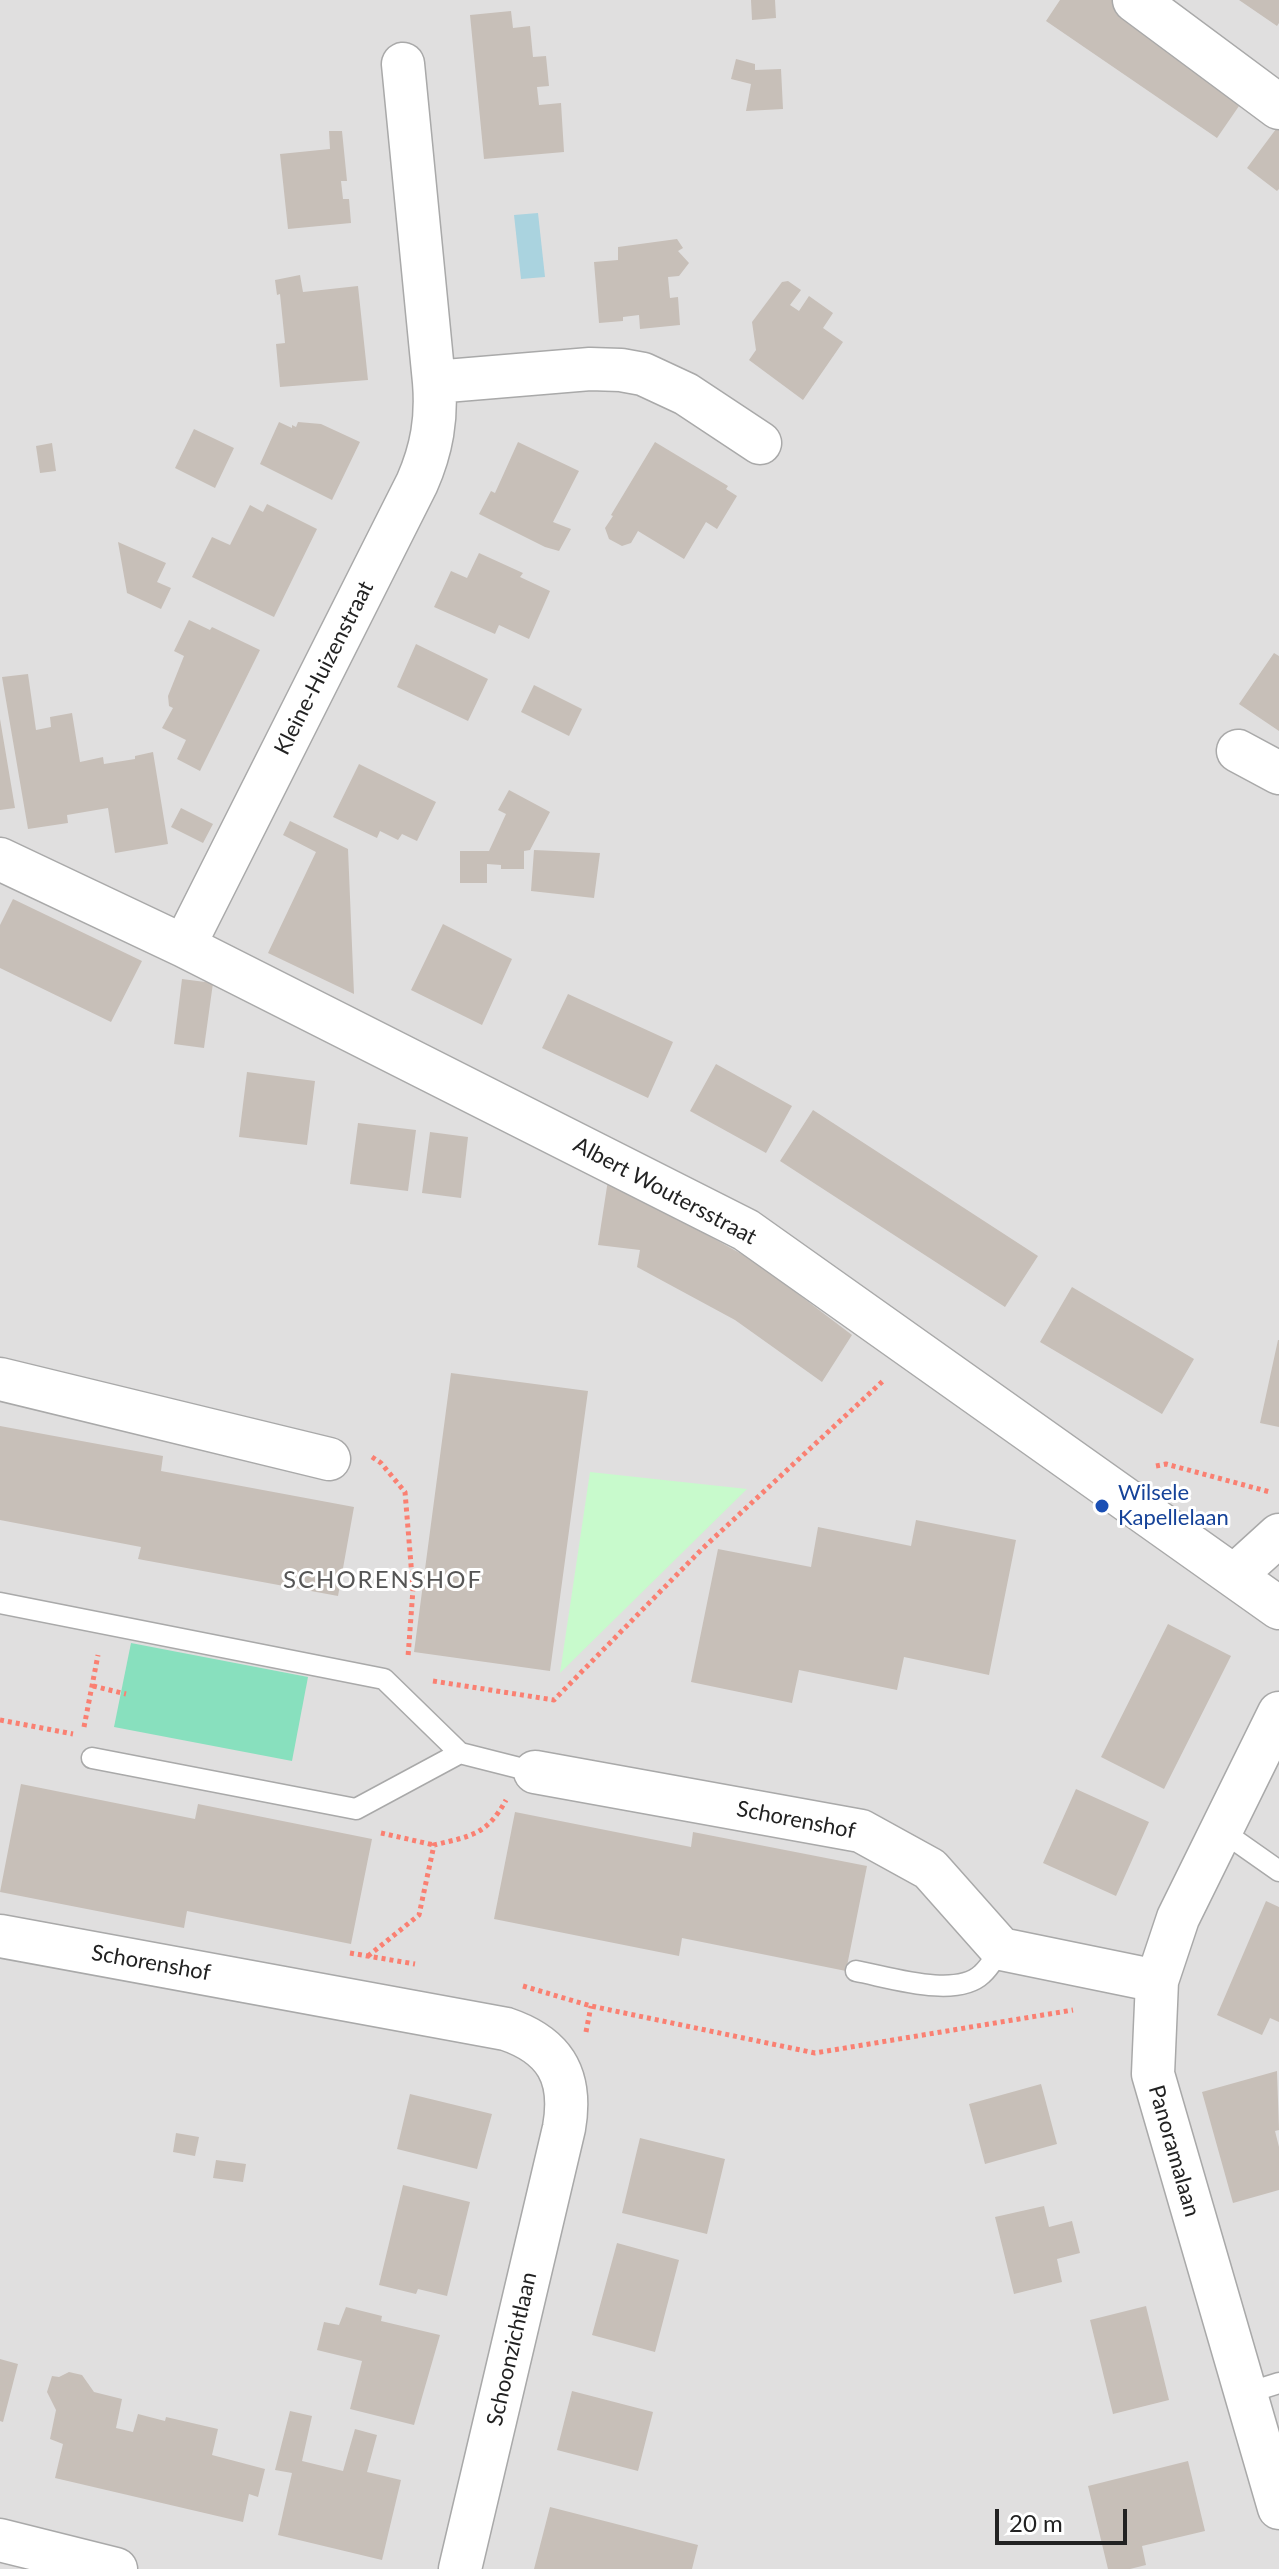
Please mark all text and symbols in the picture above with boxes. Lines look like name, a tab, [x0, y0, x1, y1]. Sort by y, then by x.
street label: Kleine-Huizenstraat	[269, 577, 379, 759]
street label: Albert Woutersstraat	[569, 1132, 761, 1250]
place label: Wilsele Kapellelaan	[1118, 1480, 1229, 1532]
marker: Wilsele Kapellelaan	[1093, 1497, 1111, 1515]
district label: SCHORENSHOF	[283, 1566, 483, 1594]
street label: Schorenshof	[734, 1796, 858, 1844]
street label: Schorenshof	[89, 1940, 213, 1986]
street label: Panoramalaan	[1143, 2082, 1205, 2220]
street label: Schoonzichtlaan	[481, 2270, 543, 2428]
scale bar	[999, 2493, 1131, 2543]
text: 20 m	[1009, 2508, 1063, 2537]

